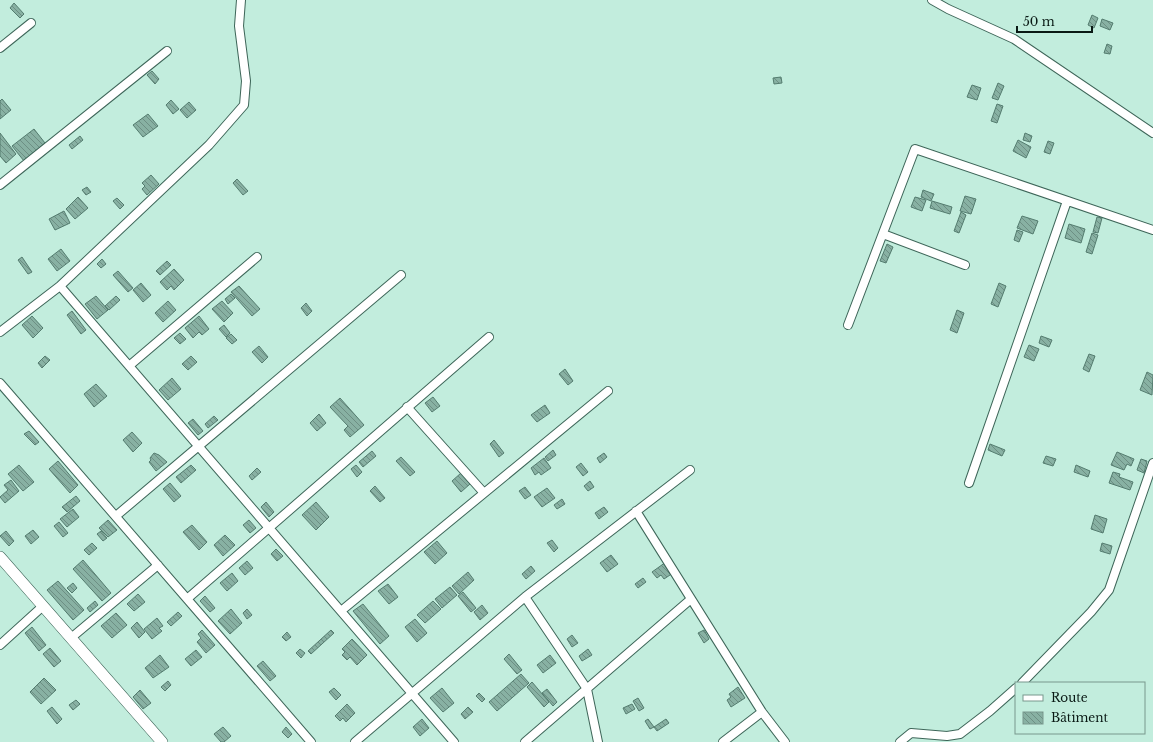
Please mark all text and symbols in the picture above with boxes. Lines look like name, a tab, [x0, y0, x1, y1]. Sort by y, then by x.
scale bar	[1017, 8, 1092, 34]
text: 50 m	[1023, 14, 1055, 29]
legend	[1015, 682, 1145, 734]
text: Route	[1051, 690, 1088, 705]
text: Bâtiment	[1051, 710, 1109, 725]

